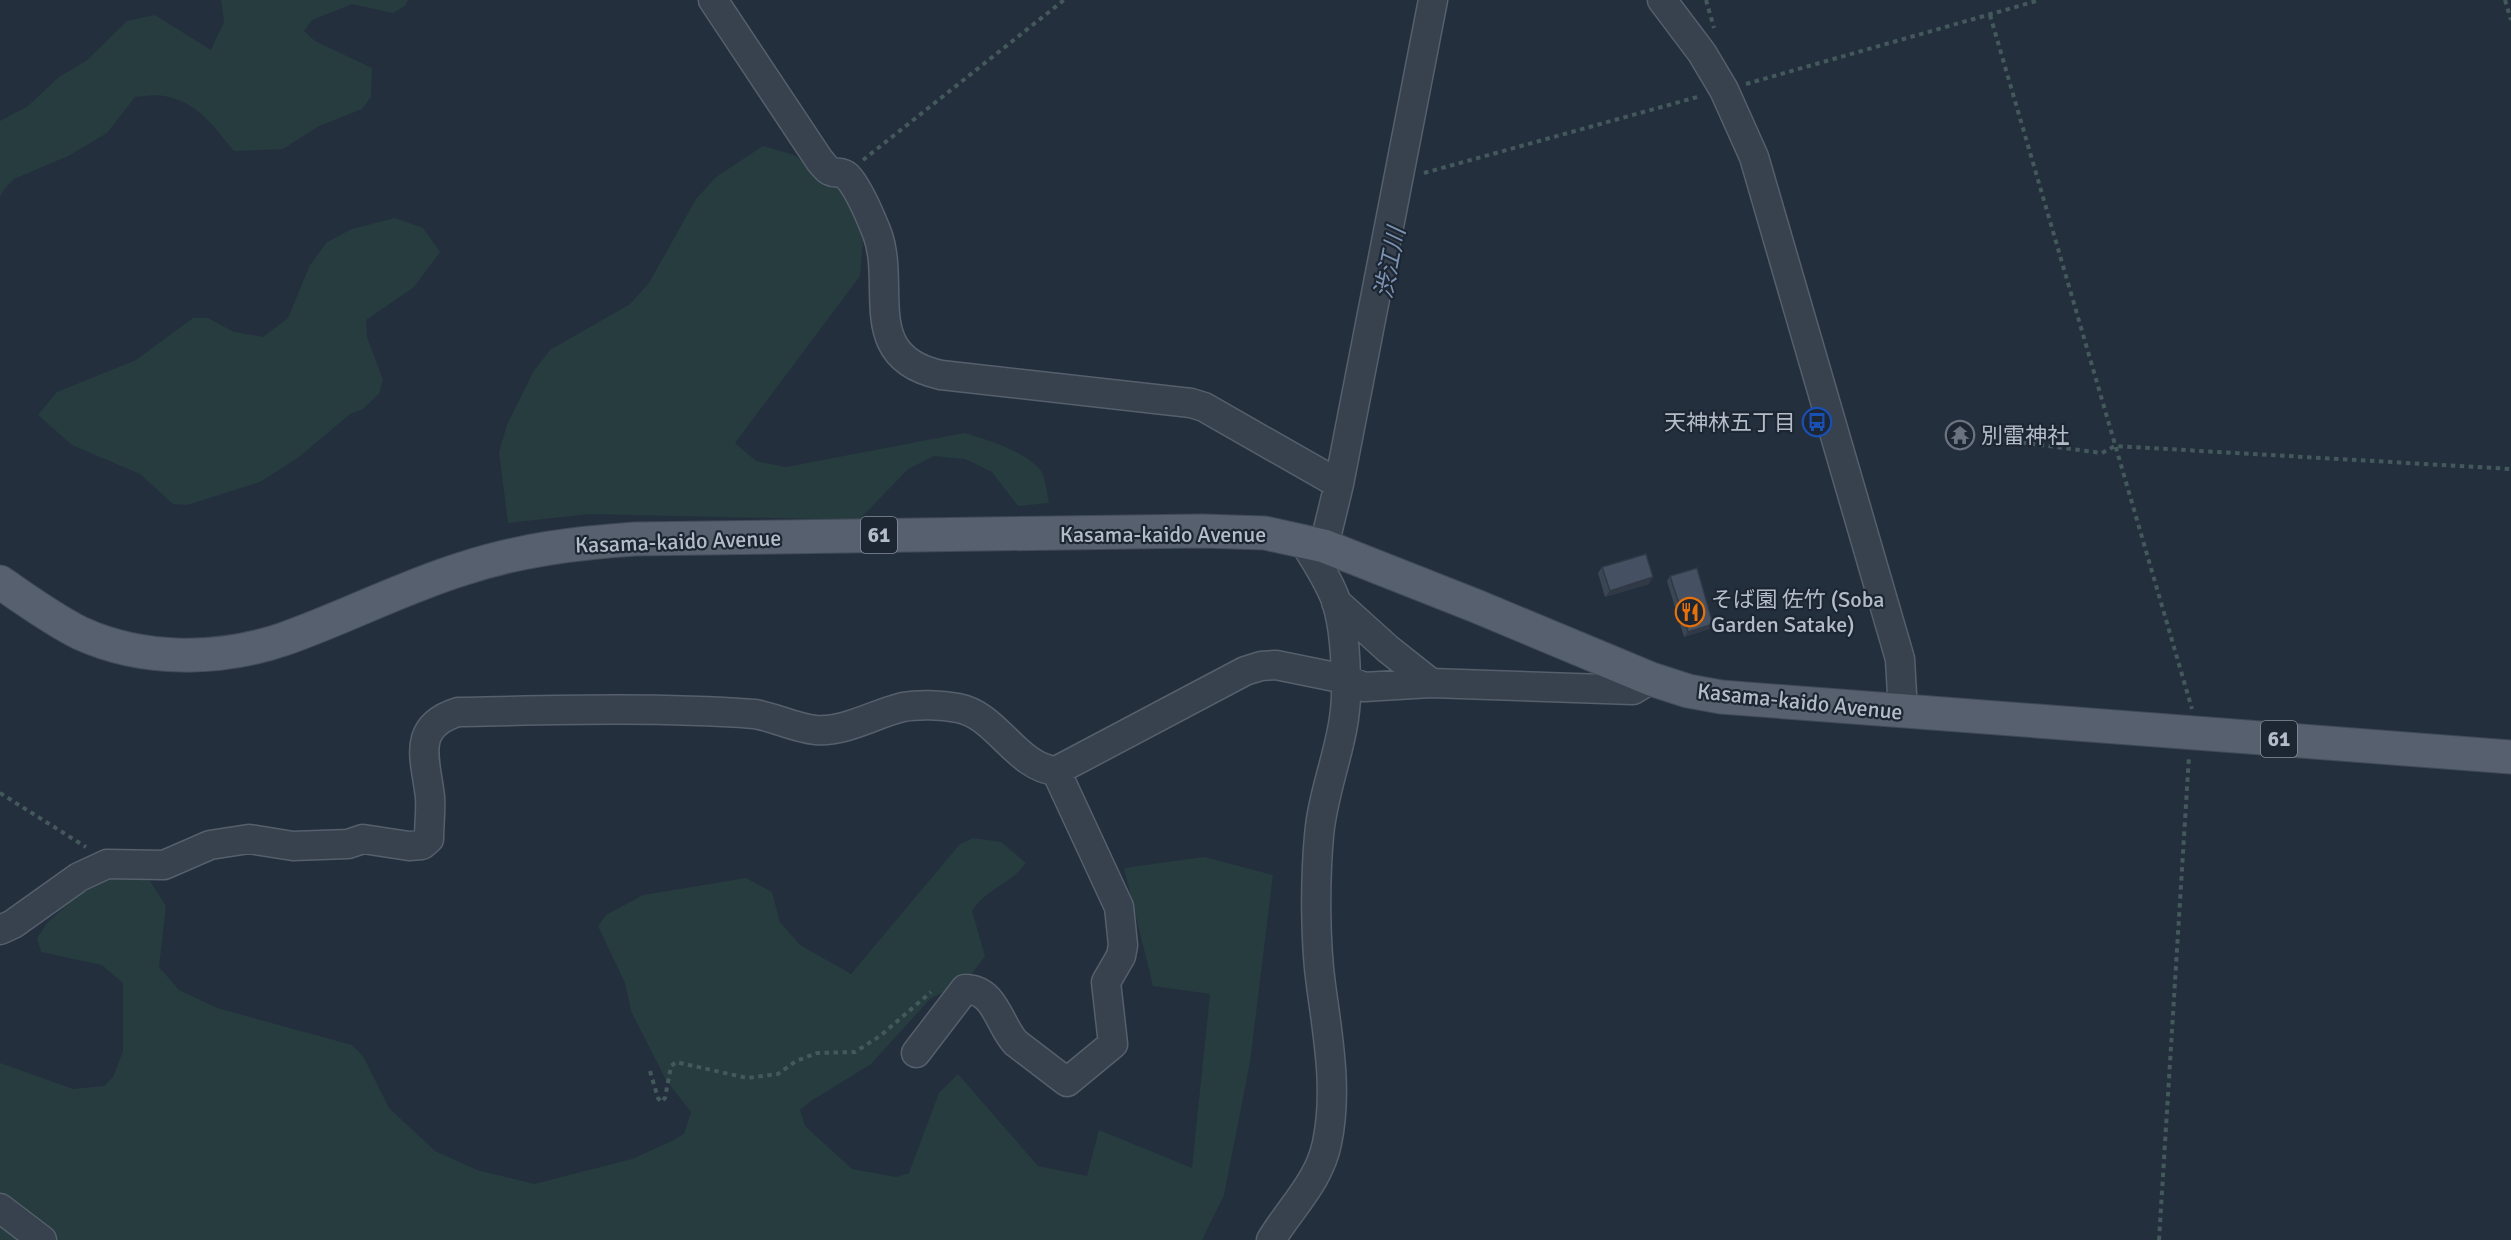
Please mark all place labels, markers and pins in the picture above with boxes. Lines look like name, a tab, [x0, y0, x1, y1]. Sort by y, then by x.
bus stop icon: 天神林五丁目	[1801, 406, 1833, 438]
place label: 天神林五丁目	[1664, 409, 1796, 436]
temple icon: 別雷神社	[1944, 419, 1976, 451]
place label: 別雷神社	[1981, 422, 2069, 449]
place label: そば園 佐竹 (Soba Garden Satake)	[1711, 586, 1884, 638]
restaurant icon: そば園 佐竹 (Soba Garden Satake)	[1674, 596, 1706, 628]

